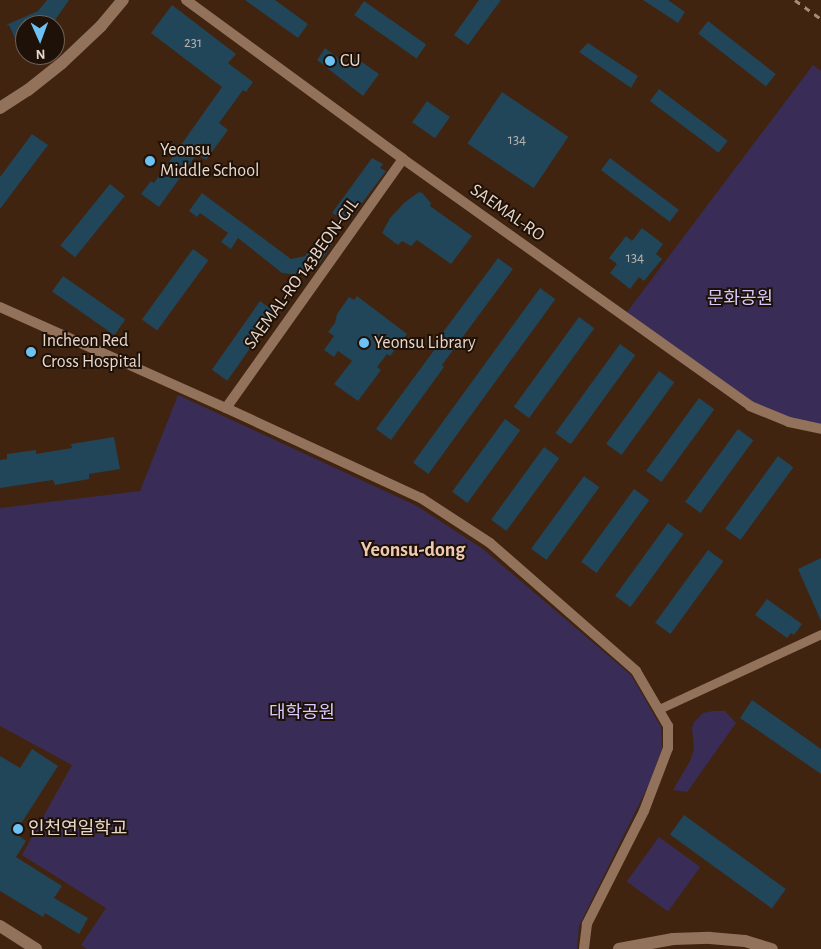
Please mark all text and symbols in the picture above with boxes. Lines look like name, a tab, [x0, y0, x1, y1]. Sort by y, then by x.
north arrow	[15, 15, 65, 65]
house number: 231	[184, 34, 202, 52]
text: N	[35, 47, 46, 61]
place label: CU	[340, 50, 361, 72]
marker: CU	[324, 55, 336, 67]
house number: 134	[508, 131, 526, 149]
place label: Yeonsu Middle School	[160, 140, 259, 182]
marker: Yeonsu Middle School	[144, 155, 156, 167]
street label: SAEMAL-RO	[466, 180, 548, 246]
street label: SAEMAL-RO 143BEON-GIL	[240, 194, 364, 354]
house number: 134	[626, 249, 644, 267]
park label: 문화공원	[707, 288, 773, 310]
place label: Incheon Red Cross Hospital	[42, 331, 141, 374]
place label: Yeonsu Library	[374, 332, 476, 354]
marker: Yeonsu Library	[358, 337, 370, 349]
marker: Incheon Red Cross Hospital	[24, 345, 38, 359]
district label: Yeonsu-dong	[361, 538, 465, 562]
park label: 대학공원	[269, 702, 335, 724]
place label: 인천연일학교	[28, 818, 127, 840]
marker: 인천연일학교	[12, 823, 24, 835]

